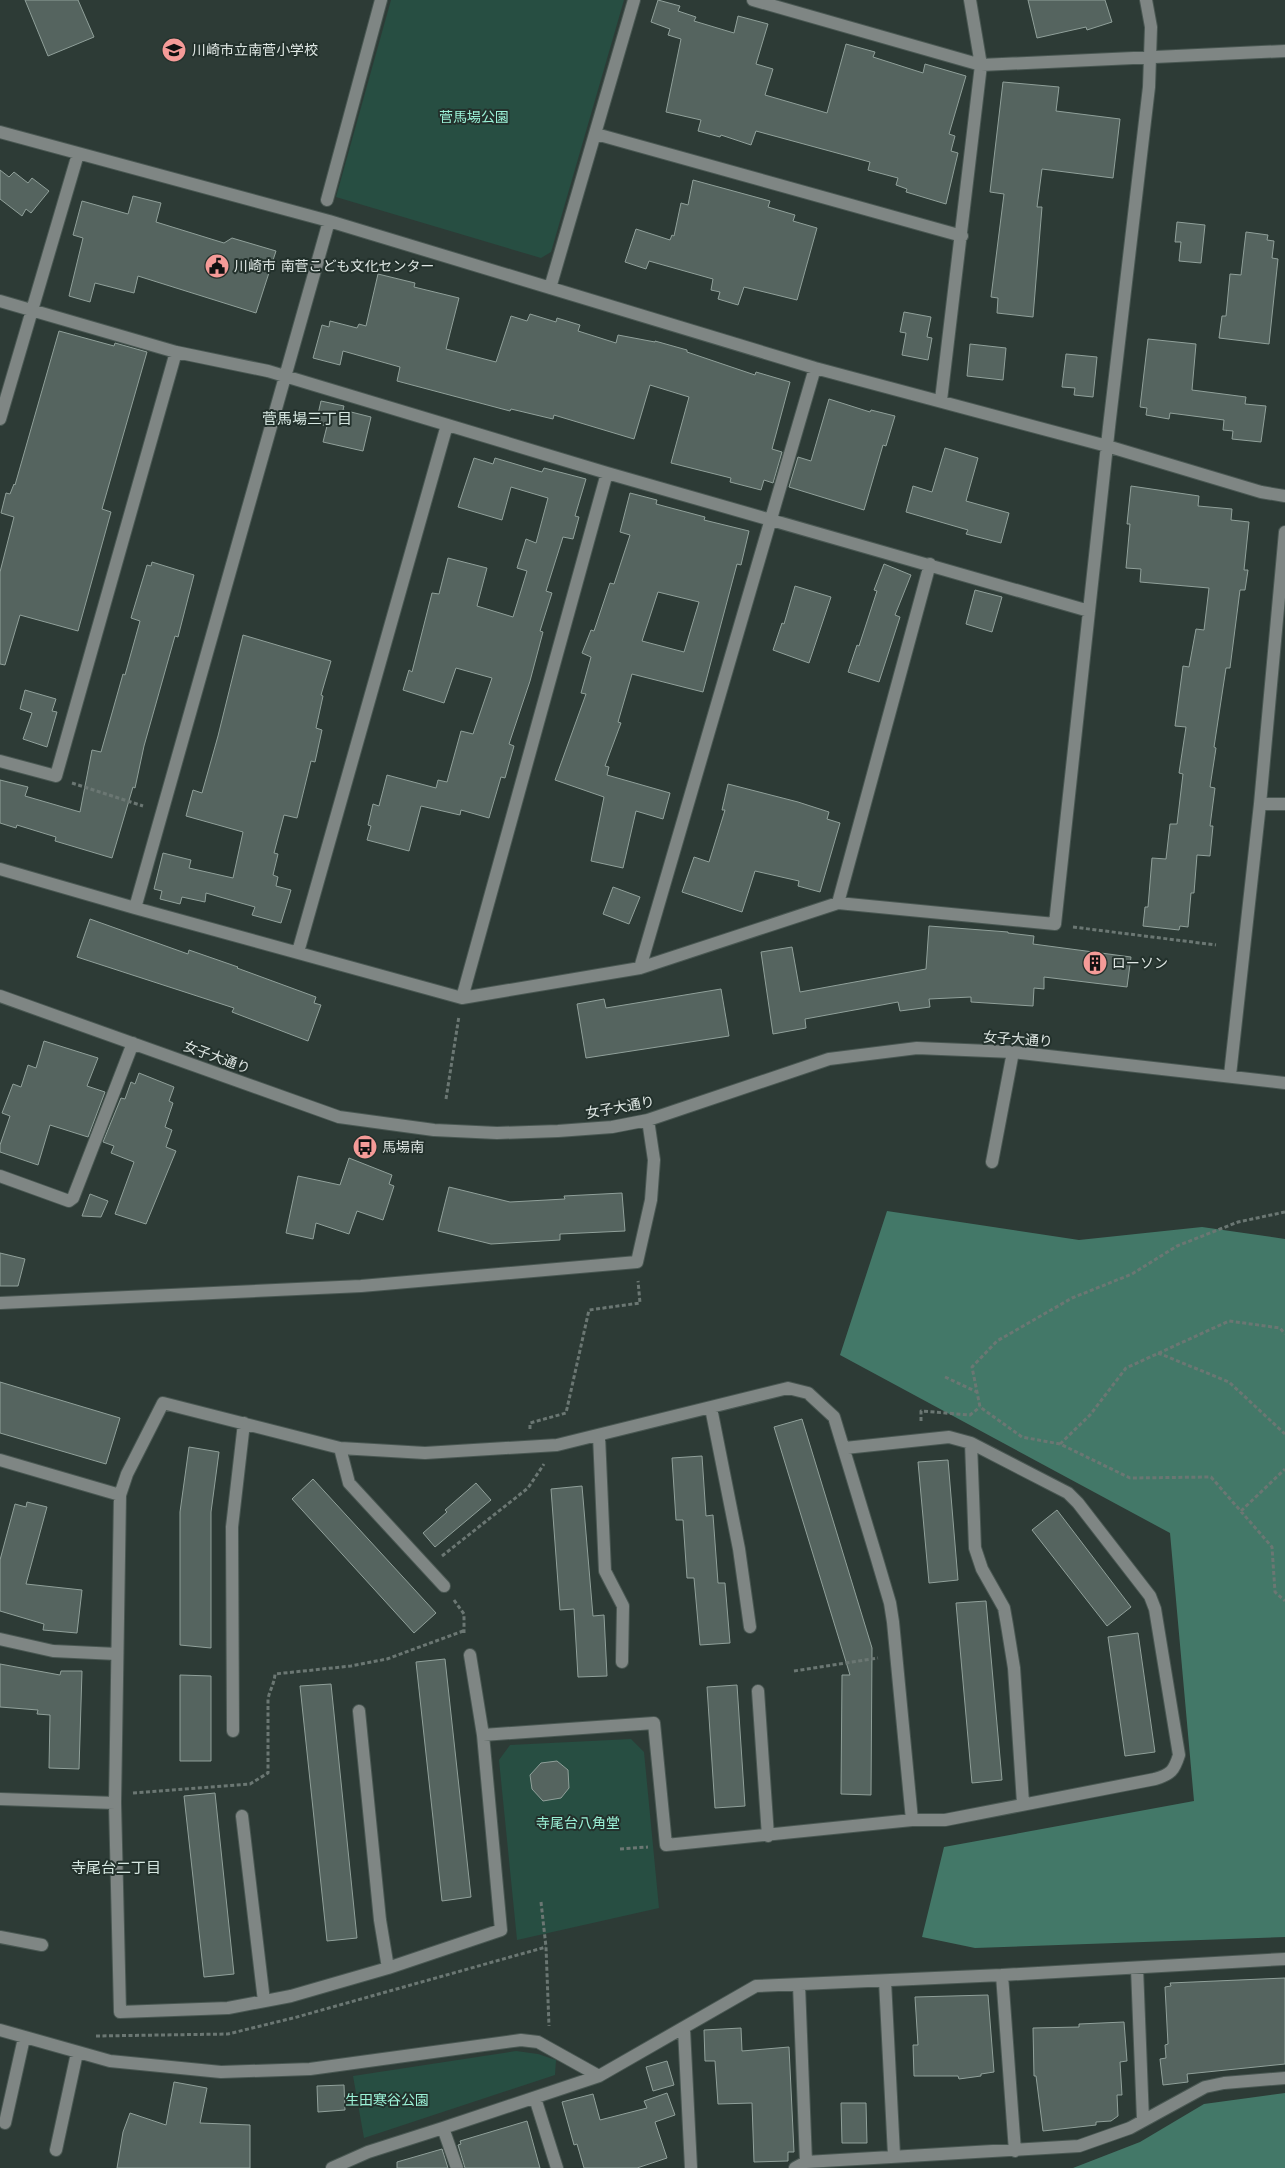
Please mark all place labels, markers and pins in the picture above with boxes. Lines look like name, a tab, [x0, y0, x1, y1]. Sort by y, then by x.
school or university icon: 川崎市立南菅小学校	[161, 37, 187, 63]
place label: 川崎市立南菅小学校	[192, 42, 318, 58]
public building icon: 川崎市 南菅こども文化センター	[204, 253, 230, 279]
place label: 川崎市 南菅こども文化センター	[234, 258, 434, 274]
building icon: ローソン	[1082, 950, 1108, 976]
place label: ローソン	[1112, 955, 1168, 971]
bus stop icon: 馬場南	[352, 1134, 378, 1160]
place label: 馬場南	[382, 1139, 424, 1155]

